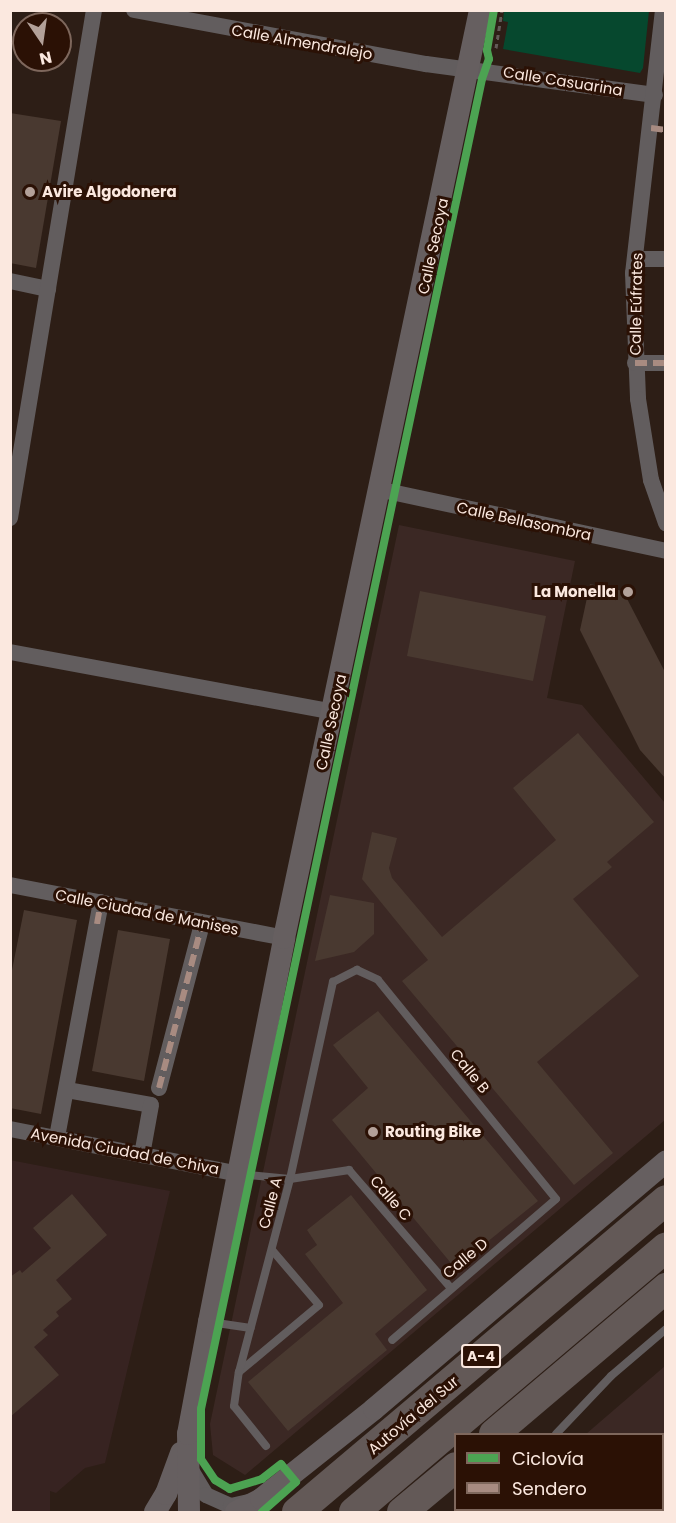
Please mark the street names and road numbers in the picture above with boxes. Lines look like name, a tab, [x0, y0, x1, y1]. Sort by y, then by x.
street label: Calle Almendralejo	[230, 21, 374, 63]
street label: Calle Casuarina	[502, 63, 624, 99]
street label: Calle Secoya	[414, 196, 452, 296]
street label: Calle Eúfrates	[626, 252, 646, 356]
street label: Calle Bellasombra	[455, 498, 593, 544]
street label: Calle Secoya	[312, 672, 350, 772]
street label: Calle Ciudad de Manises	[54, 885, 240, 939]
street label: Calle B	[447, 1045, 493, 1097]
street label: Avenida Ciudad de Chiva	[29, 1124, 221, 1178]
street label: Calle C	[366, 1172, 416, 1224]
street label: Calle A	[255, 1175, 285, 1231]
street label: Calle D	[439, 1234, 491, 1282]
road number: A-4	[460, 1345, 502, 1367]
street label: Autovía del Sur	[364, 1372, 462, 1458]

